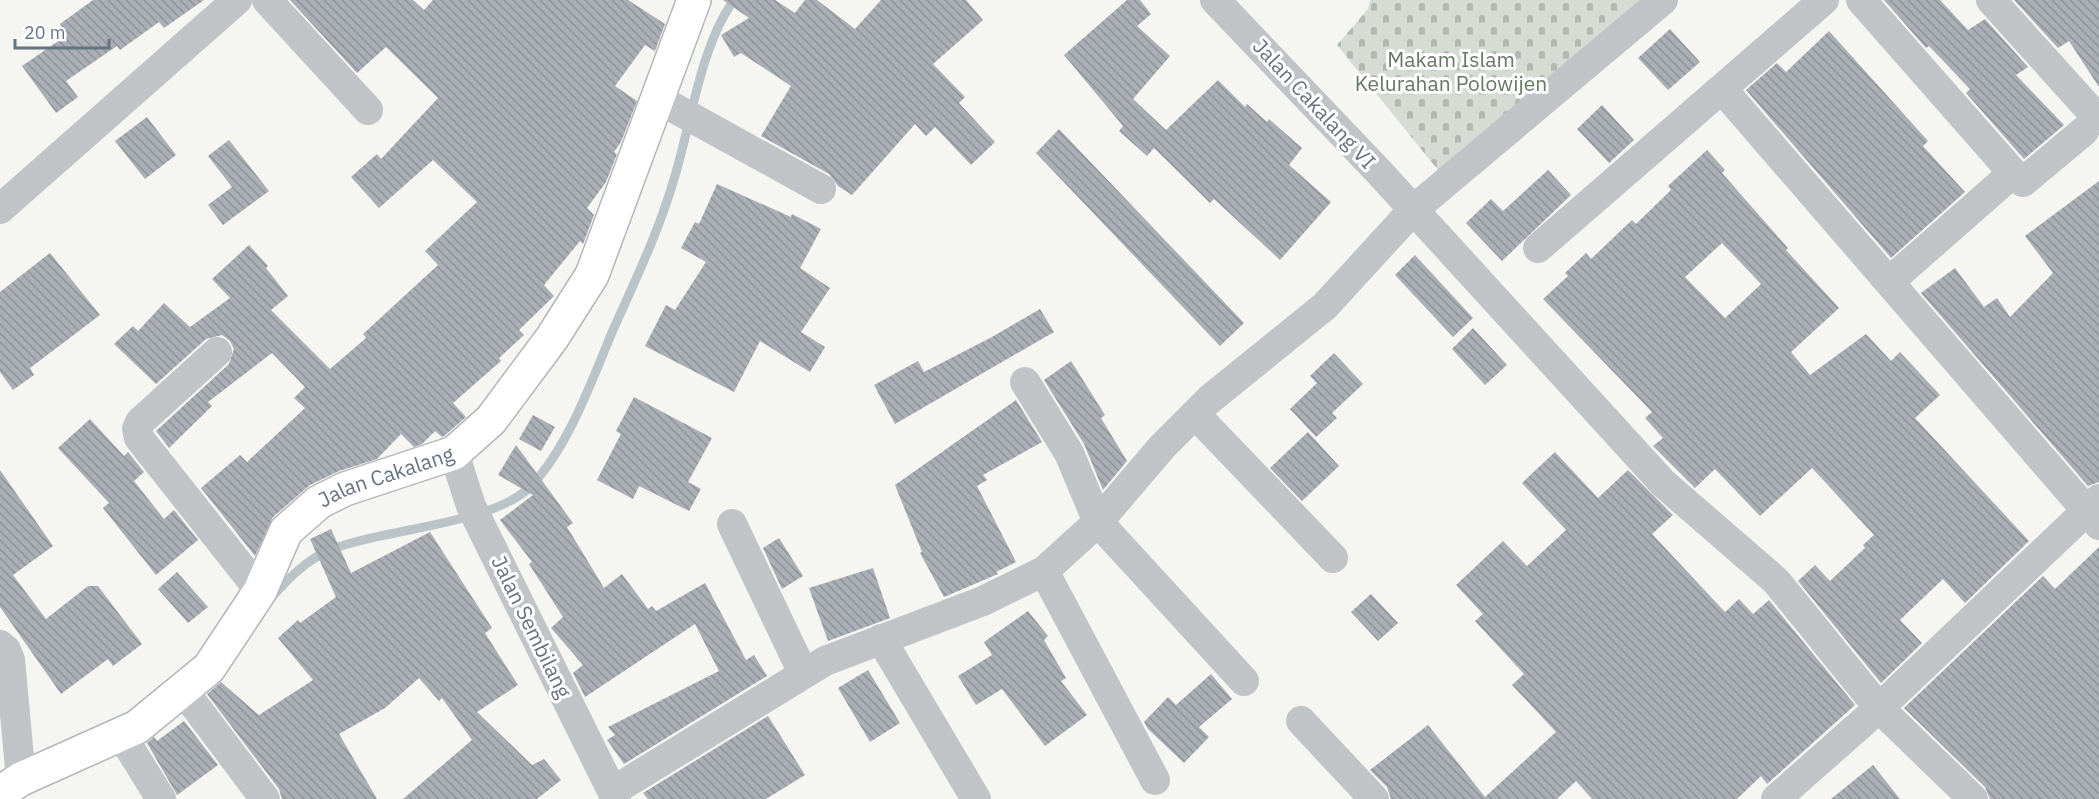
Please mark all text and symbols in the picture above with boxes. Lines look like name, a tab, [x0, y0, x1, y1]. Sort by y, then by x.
scale bar	[15, 12, 110, 50]
text: 20 m	[24, 21, 66, 44]
street label: Jalan Cakalang VI	[1247, 32, 1382, 174]
park label: Makam Islam Kelurahan Polowijen	[1355, 45, 1547, 97]
street label: Jalan Cakalang	[313, 439, 457, 513]
street label: Jalan Sembilang	[485, 551, 578, 702]

